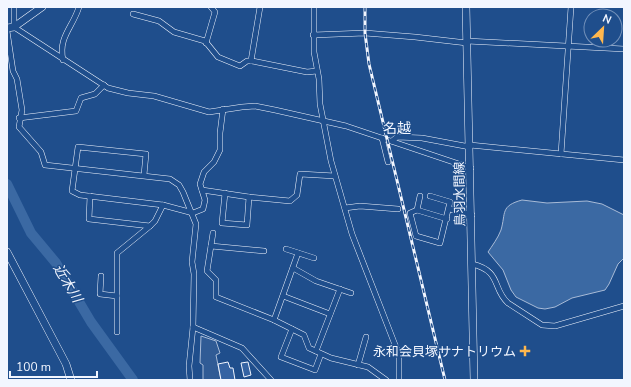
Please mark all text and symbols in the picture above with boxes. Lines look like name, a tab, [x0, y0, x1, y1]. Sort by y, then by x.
north arrow	[583, 8, 623, 48]
text: N	[600, 11, 614, 28]
district label: 名越	[383, 119, 411, 138]
street label: 鳥羽水間線	[450, 161, 470, 227]
water label: 近木川	[49, 260, 88, 308]
place label: 永和会貝塚サナトリウム	[373, 343, 516, 361]
marker: 永和会貝塚サナトリウム	[519, 345, 531, 357]
scale bar	[10, 353, 97, 379]
text: 100 m	[16, 359, 51, 375]

